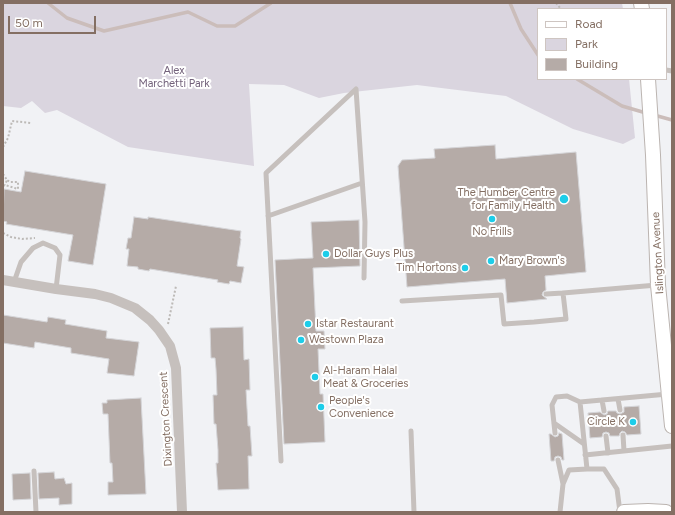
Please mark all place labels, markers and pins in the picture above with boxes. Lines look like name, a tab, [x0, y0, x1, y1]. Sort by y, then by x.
place label: The Humber Centre for Family Health	[457, 186, 555, 212]
marker: The Humber Centre for Family Health	[558, 193, 570, 205]
marker: No Frills	[487, 214, 497, 224]
place label: No Frills	[472, 225, 512, 239]
place label: Dollar Guys Plus	[334, 247, 413, 261]
marker: Dollar Guys Plus	[321, 249, 331, 259]
place label: Mary Brown's	[499, 254, 565, 268]
marker: Mary Brown's	[486, 256, 496, 266]
place label: Tim Hortons	[396, 261, 457, 275]
marker: Tim Hortons	[460, 263, 470, 273]
place label: Istar Restaurant	[316, 317, 394, 331]
marker: Istar Restaurant	[303, 319, 313, 329]
place label: Westown Plaza	[309, 333, 383, 347]
marker: Westown Plaza	[296, 335, 306, 345]
place label: Al-Haram Halal Meat & Groceries	[323, 364, 408, 390]
marker: Al-Haram Halal Meat & Groceries	[310, 372, 320, 382]
place label: People's Convenience	[329, 394, 394, 420]
marker: People's Convenience	[316, 402, 326, 412]
place label: Circle K	[587, 415, 625, 429]
marker: Circle K	[628, 417, 638, 427]

